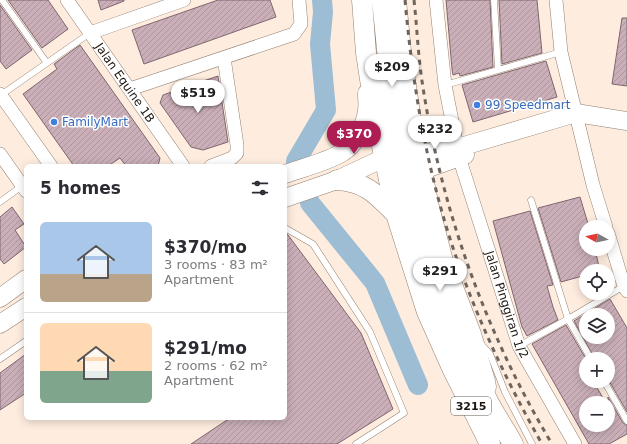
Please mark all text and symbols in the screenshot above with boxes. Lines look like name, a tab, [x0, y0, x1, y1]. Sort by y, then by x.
street label: Jalan Equine 1B	[92, 39, 157, 125]
pin: $209	[368, 54, 416, 88]
text: $209	[374, 59, 410, 74]
pin: $519	[174, 80, 222, 114]
text: $519	[180, 85, 216, 100]
place label: 99 Speedmart	[485, 98, 571, 112]
marker: 99 Speedmart	[472, 100, 482, 110]
place label: FamilyMart	[62, 115, 128, 129]
pin: $232	[411, 116, 459, 150]
marker: FamilyMart	[49, 117, 59, 127]
pin: $370	[330, 121, 378, 155]
text: $232	[417, 121, 453, 136]
text: $370	[336, 126, 372, 141]
icon: filters	[249, 177, 271, 199]
text: 5 homes	[40, 178, 121, 198]
north arrow	[579, 220, 615, 256]
map controls	[579, 220, 615, 432]
text: $370/mo	[164, 237, 247, 257]
icon: home	[72, 238, 120, 286]
street label: Jalan Pinggiran 1/2	[482, 248, 532, 361]
text: 3 rooms · 83 m²	[164, 257, 268, 272]
pin: $291	[416, 258, 464, 292]
text: $291	[422, 263, 458, 278]
button: locate	[579, 264, 615, 300]
text: Apartment	[164, 272, 234, 287]
button: layers	[579, 308, 615, 344]
text: $291/mo	[164, 338, 247, 358]
icon: home	[72, 339, 120, 387]
button: +	[579, 352, 615, 388]
text: 2 rooms · 62 m²	[164, 358, 268, 373]
text: Apartment	[164, 373, 234, 388]
button: −	[579, 396, 615, 432]
road number: 3215	[451, 397, 491, 415]

